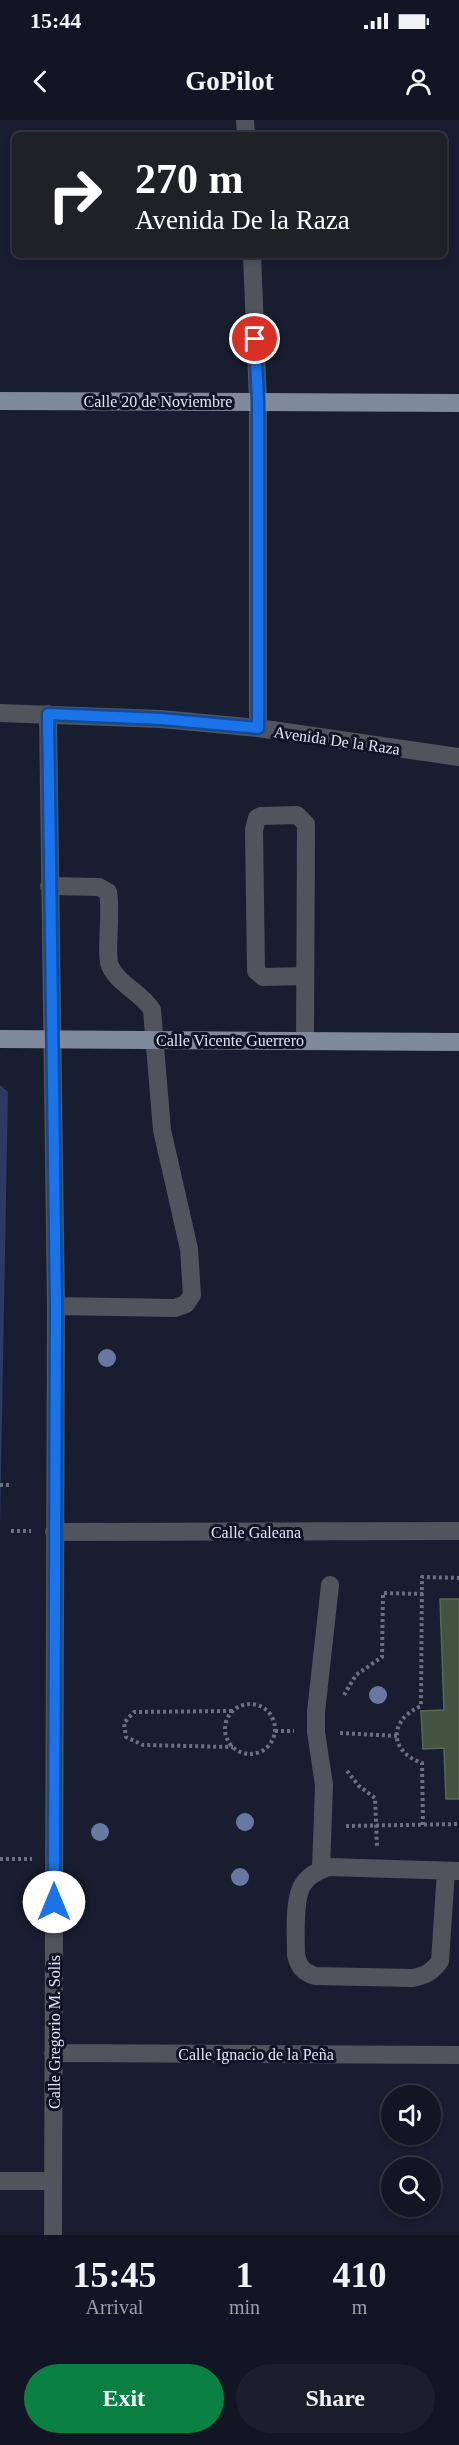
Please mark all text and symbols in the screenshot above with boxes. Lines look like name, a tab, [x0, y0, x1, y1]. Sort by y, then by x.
text: 15:44	[30, 8, 81, 33]
icon: back	[24, 65, 57, 98]
icon: person	[402, 65, 435, 98]
text: GoPilot	[185, 66, 274, 96]
icon: right	[36, 156, 114, 234]
text: 270 m	[135, 156, 244, 202]
text: Avenida De la Raza	[135, 205, 350, 235]
pin	[229, 313, 280, 364]
icon: arrive	[238, 322, 271, 355]
street label: Calle 20 de Noviembre	[84, 393, 232, 410]
street label: Avenida De la Raza	[273, 723, 401, 758]
street label: Calle Vicente Guerrero	[156, 1032, 304, 1049]
street label: Calle Galeana	[211, 1524, 301, 1541]
position arrow	[22, 1870, 86, 1934]
street label: Calle Gregorio M. Solis	[46, 1955, 64, 2109]
street label: Calle Ignacio de la Peña	[178, 2046, 334, 2064]
map controls	[381, 2085, 441, 2217]
button: sound	[381, 2085, 441, 2145]
button: search	[381, 2157, 441, 2217]
text: 15:45	[72, 2255, 156, 2295]
text: 1	[236, 2255, 254, 2295]
text: 410	[333, 2255, 387, 2295]
text: Arrival	[86, 2296, 143, 2318]
text: min	[229, 2296, 260, 2318]
text: m	[352, 2296, 367, 2318]
button: Exit	[24, 2364, 224, 2433]
button: Share	[236, 2364, 435, 2433]

